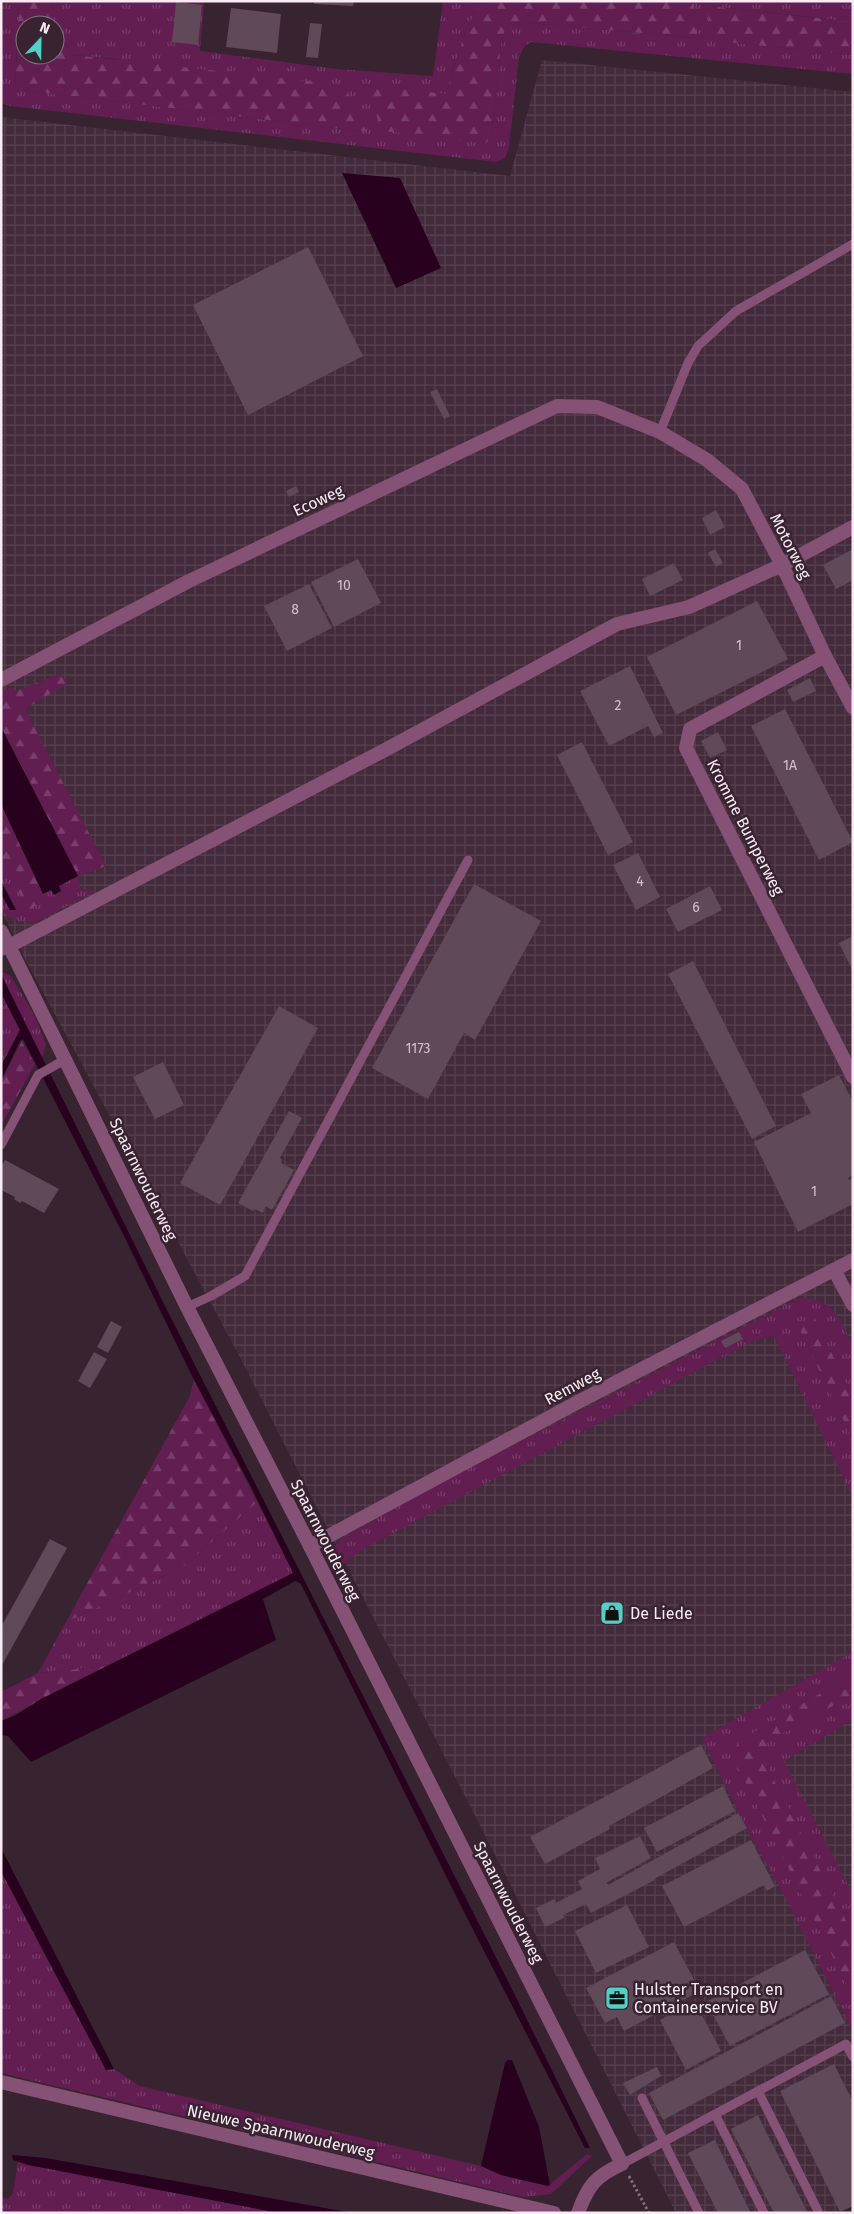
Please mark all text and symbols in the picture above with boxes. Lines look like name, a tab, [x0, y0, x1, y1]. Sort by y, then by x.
north arrow	[15, 15, 65, 65]
text: N	[37, 19, 52, 38]
street label: Ecoweg	[290, 480, 347, 520]
street label: Motorweg	[766, 510, 816, 583]
house number: 10	[337, 577, 351, 594]
house number: 8	[291, 601, 299, 618]
house number: 1	[736, 637, 742, 654]
house number: 2	[615, 697, 622, 714]
street label: Kromme Bumperweg	[703, 756, 788, 899]
house number: 1A	[783, 757, 797, 774]
house number: 4	[636, 873, 644, 890]
house number: 6	[692, 899, 700, 916]
house number: 1173	[406, 1040, 431, 1057]
street label: Spaarnwouderweg	[106, 1115, 182, 1244]
house number: 1	[811, 1183, 817, 1200]
street label: Remweg	[541, 1364, 604, 1409]
street label: Spaarnwouderweg	[287, 1476, 365, 1605]
shop icon: De Liede	[599, 1600, 625, 1626]
place label: De Liede	[630, 1604, 693, 1623]
street label: Spaarnwouderweg	[470, 1838, 548, 1967]
place label: Hulster Transport en Containerservice BV	[634, 1980, 783, 2017]
office icon: Hulster Transport en Containerservice BV	[604, 1985, 630, 2011]
street label: Nieuwe Spaarnwouderweg	[185, 2101, 377, 2162]

